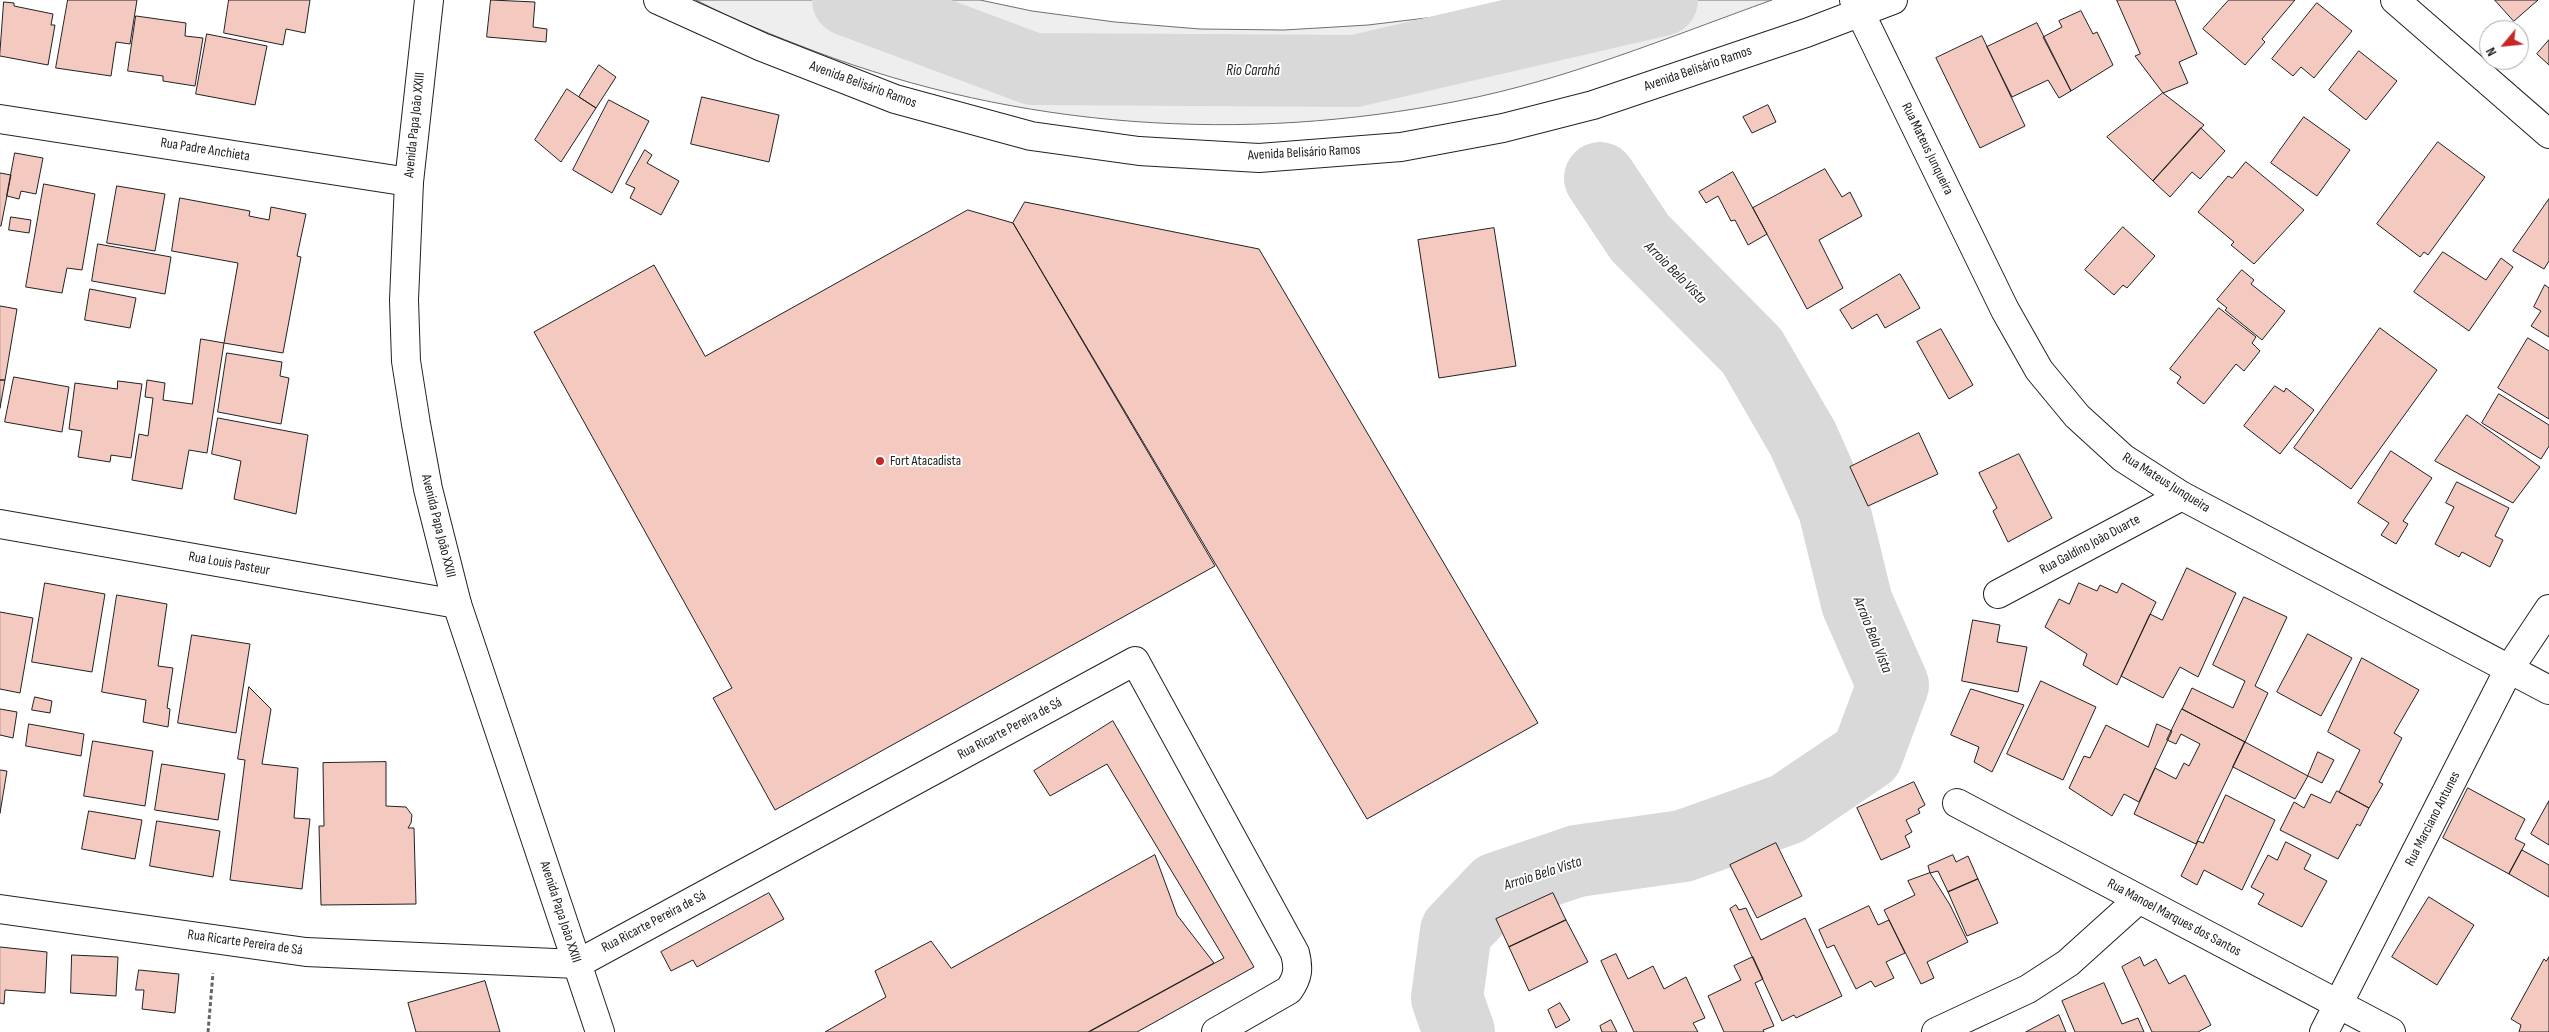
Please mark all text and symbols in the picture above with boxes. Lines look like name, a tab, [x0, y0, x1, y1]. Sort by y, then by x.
north arrow	[2479, 20, 2529, 70]
street label: Avenida Belisário Ramos	[1642, 43, 1754, 95]
text: N	[2482, 45, 2500, 59]
street label: Avenida Belisário Ramos	[807, 58, 919, 112]
water label: Rio Carahá	[1226, 62, 1280, 80]
street label: Avenida Papa João XXIII	[401, 71, 429, 179]
street label: Rua Mateus Junqueira	[1897, 100, 1957, 198]
street label: Rua Padre Anchieta	[159, 135, 251, 165]
street label: Avenida Belisário Ramos	[1247, 142, 1361, 164]
water label: Arroio Bela Vista	[1640, 238, 1710, 308]
street label: Rua Mateus Junqueira	[2119, 449, 2213, 517]
place label: Fort Atacadista	[890, 453, 961, 469]
marker: Fort Atacadista	[874, 455, 886, 467]
street label: Avenida Papa João XXIII	[417, 473, 459, 579]
street label: Rua Galdino João Duarte	[2037, 511, 2143, 579]
street label: Rua Louis Pasteur	[187, 549, 271, 579]
water label: Arroio Bela Vista	[1849, 594, 1895, 676]
street label: Rua Ricarte Pereira de Sá	[955, 694, 1065, 764]
street label: Rua Marciano Antunes	[2402, 769, 2464, 869]
water label: Arroio Bela Vista	[1502, 853, 1584, 895]
street label: Avenida Papa João XXIII	[536, 859, 584, 965]
street label: Rua Manoel Marques dos Santos	[2104, 876, 2244, 960]
street label: Rua Ricarte Pereira de Sá	[599, 887, 709, 957]
street label: Rua Ricarte Pereira de Sá	[186, 927, 304, 959]

